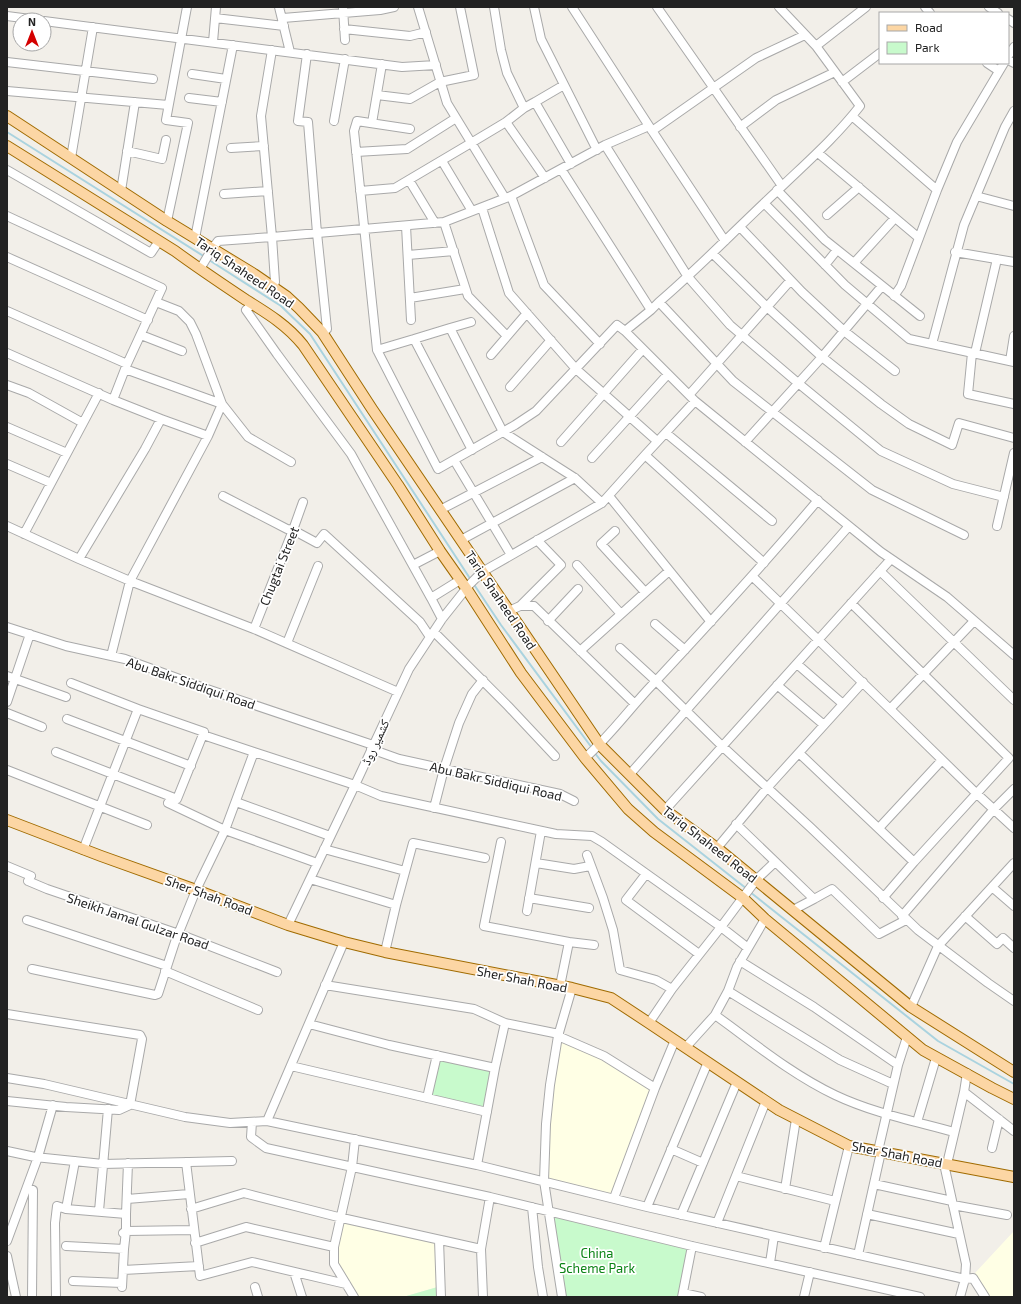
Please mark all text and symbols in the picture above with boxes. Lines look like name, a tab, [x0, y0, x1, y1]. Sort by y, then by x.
north arrow	[12, 12, 52, 52]
legend	[879, 12, 1009, 64]
text: N	[28, 15, 36, 28]
text: Road	[915, 20, 943, 34]
text: Park	[915, 40, 940, 54]
street label: Tariq Shaheed Road	[192, 233, 298, 311]
street label: Chugtai Street	[256, 524, 302, 608]
street label: Tariq Shaheed Road	[462, 547, 540, 653]
street label: Abu Bakr Siddiqui Road	[125, 653, 257, 713]
street label: کشمیر روڈ	[357, 716, 394, 768]
street label: Abu Bakr Siddiqui Road	[428, 758, 564, 804]
street label: Tariq Shaheed Road	[659, 802, 761, 886]
street label: Sher Shah Road	[163, 872, 255, 918]
street label: Sheikh Jamal Gulzar Road	[65, 889, 211, 953]
street label: Sher Shah Road	[475, 962, 569, 996]
street label: Sher Shah Road	[850, 1137, 944, 1171]
park label: China Scheme Park	[559, 1245, 635, 1276]

